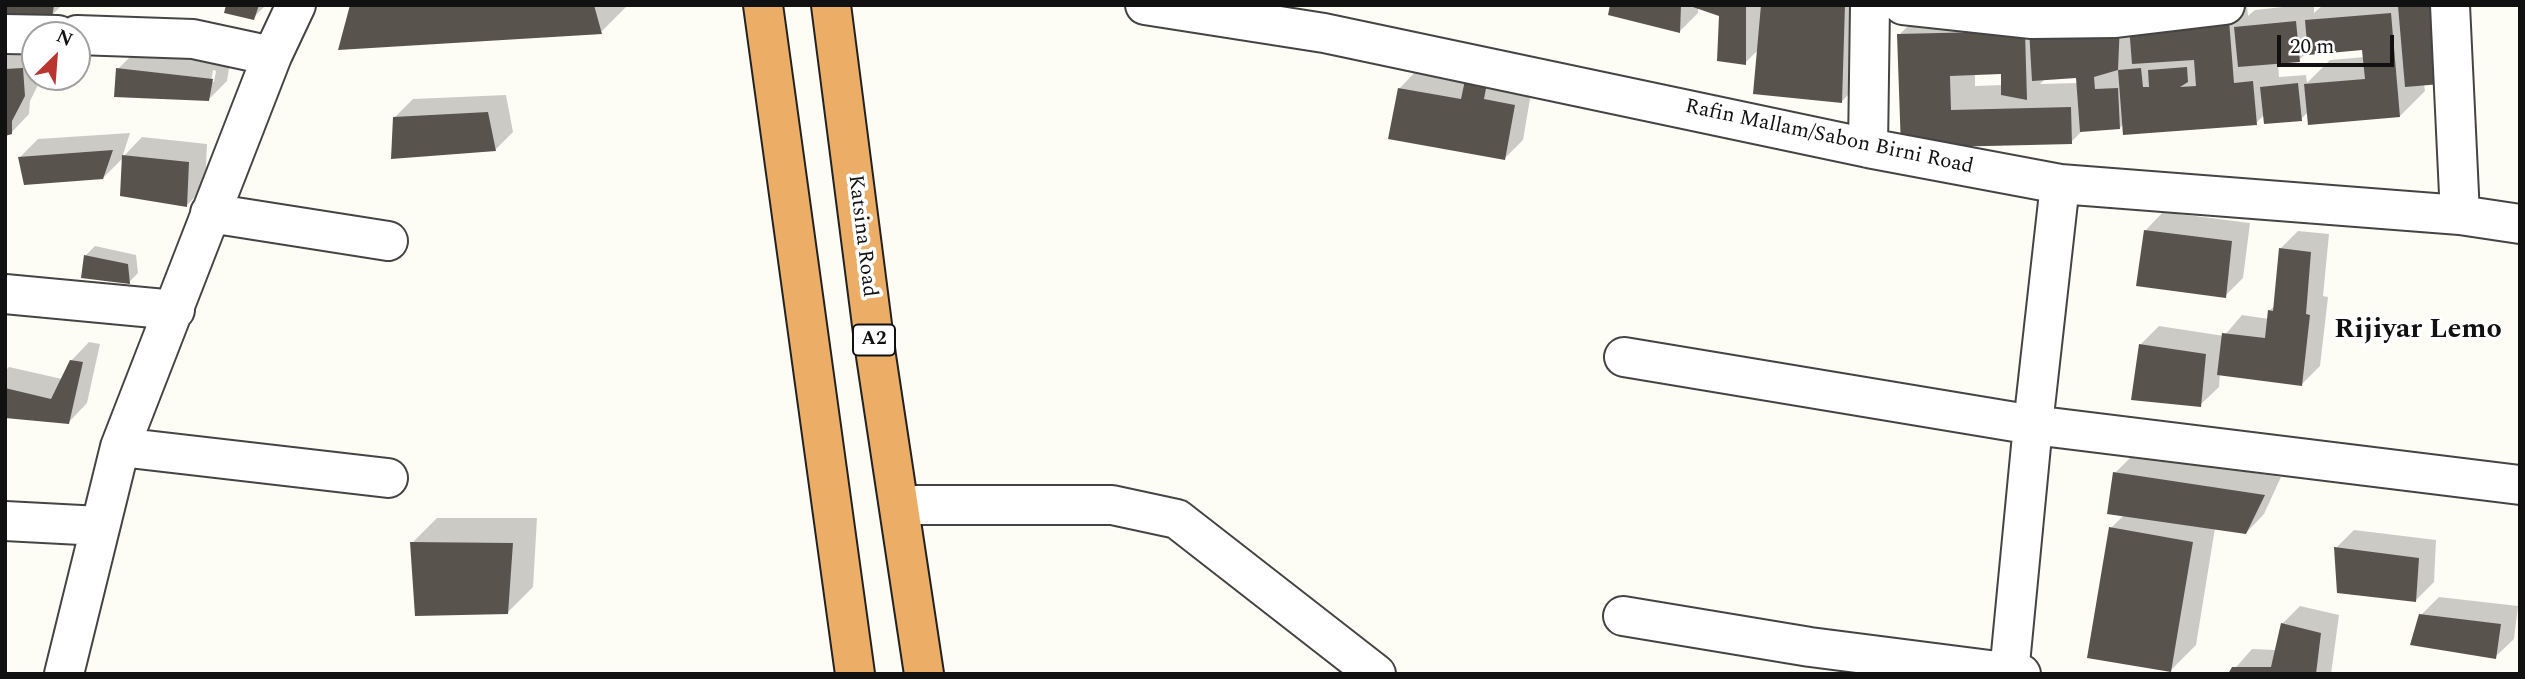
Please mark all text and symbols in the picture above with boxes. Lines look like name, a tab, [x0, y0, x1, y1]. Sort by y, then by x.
north arrow	[21, 21, 91, 91]
scale bar	[2280, 21, 2397, 65]
text: N	[51, 22, 77, 55]
text: 20 m	[2290, 31, 2334, 63]
street label: Rafin Mallam/Sabon Birni Road	[1683, 95, 1975, 181]
street label: Katsina Road	[841, 173, 881, 299]
district label: Rijiyar Lemo	[2334, 315, 2502, 349]
road number: A2	[853, 324, 895, 356]

